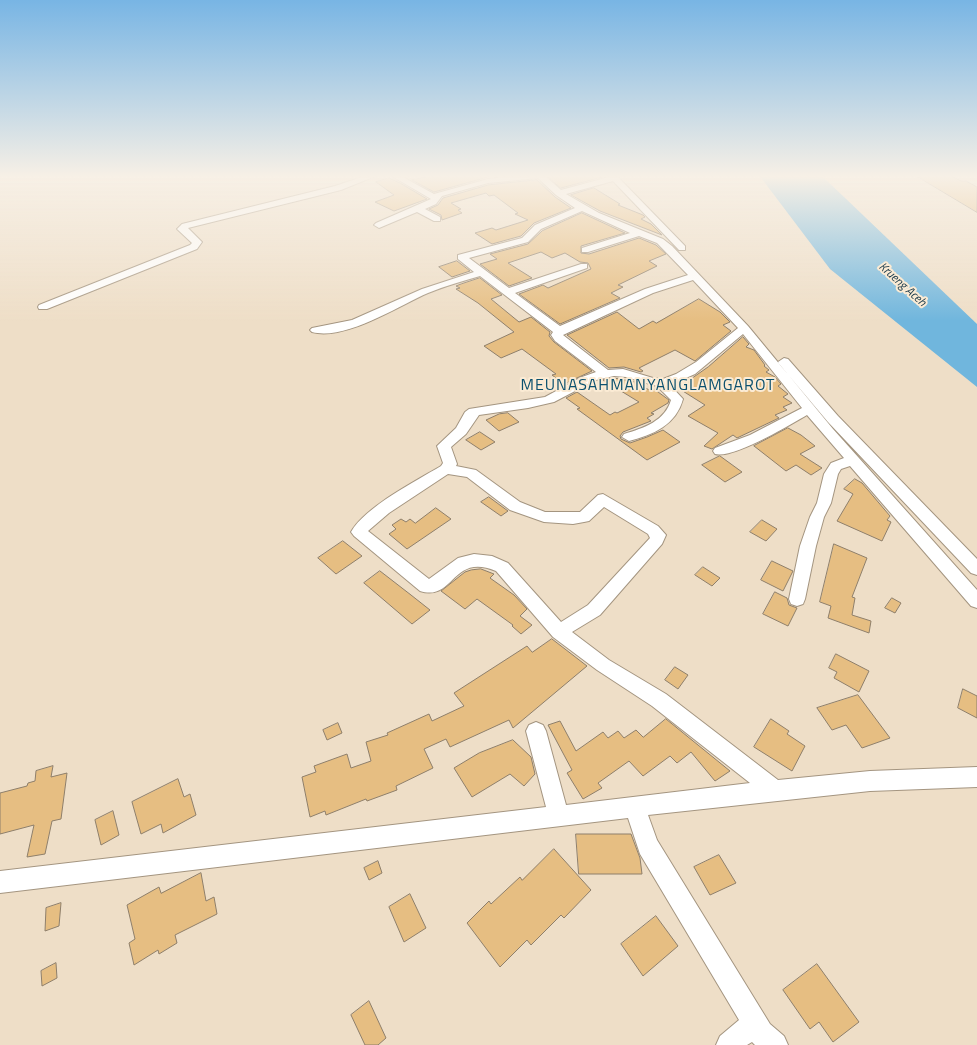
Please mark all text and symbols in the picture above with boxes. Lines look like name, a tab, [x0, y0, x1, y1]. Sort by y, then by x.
water label: Krueng Aceh	[875, 260, 929, 310]
district label: MEUNASAHMANYANGLAMGAROT	[518, 376, 778, 396]

